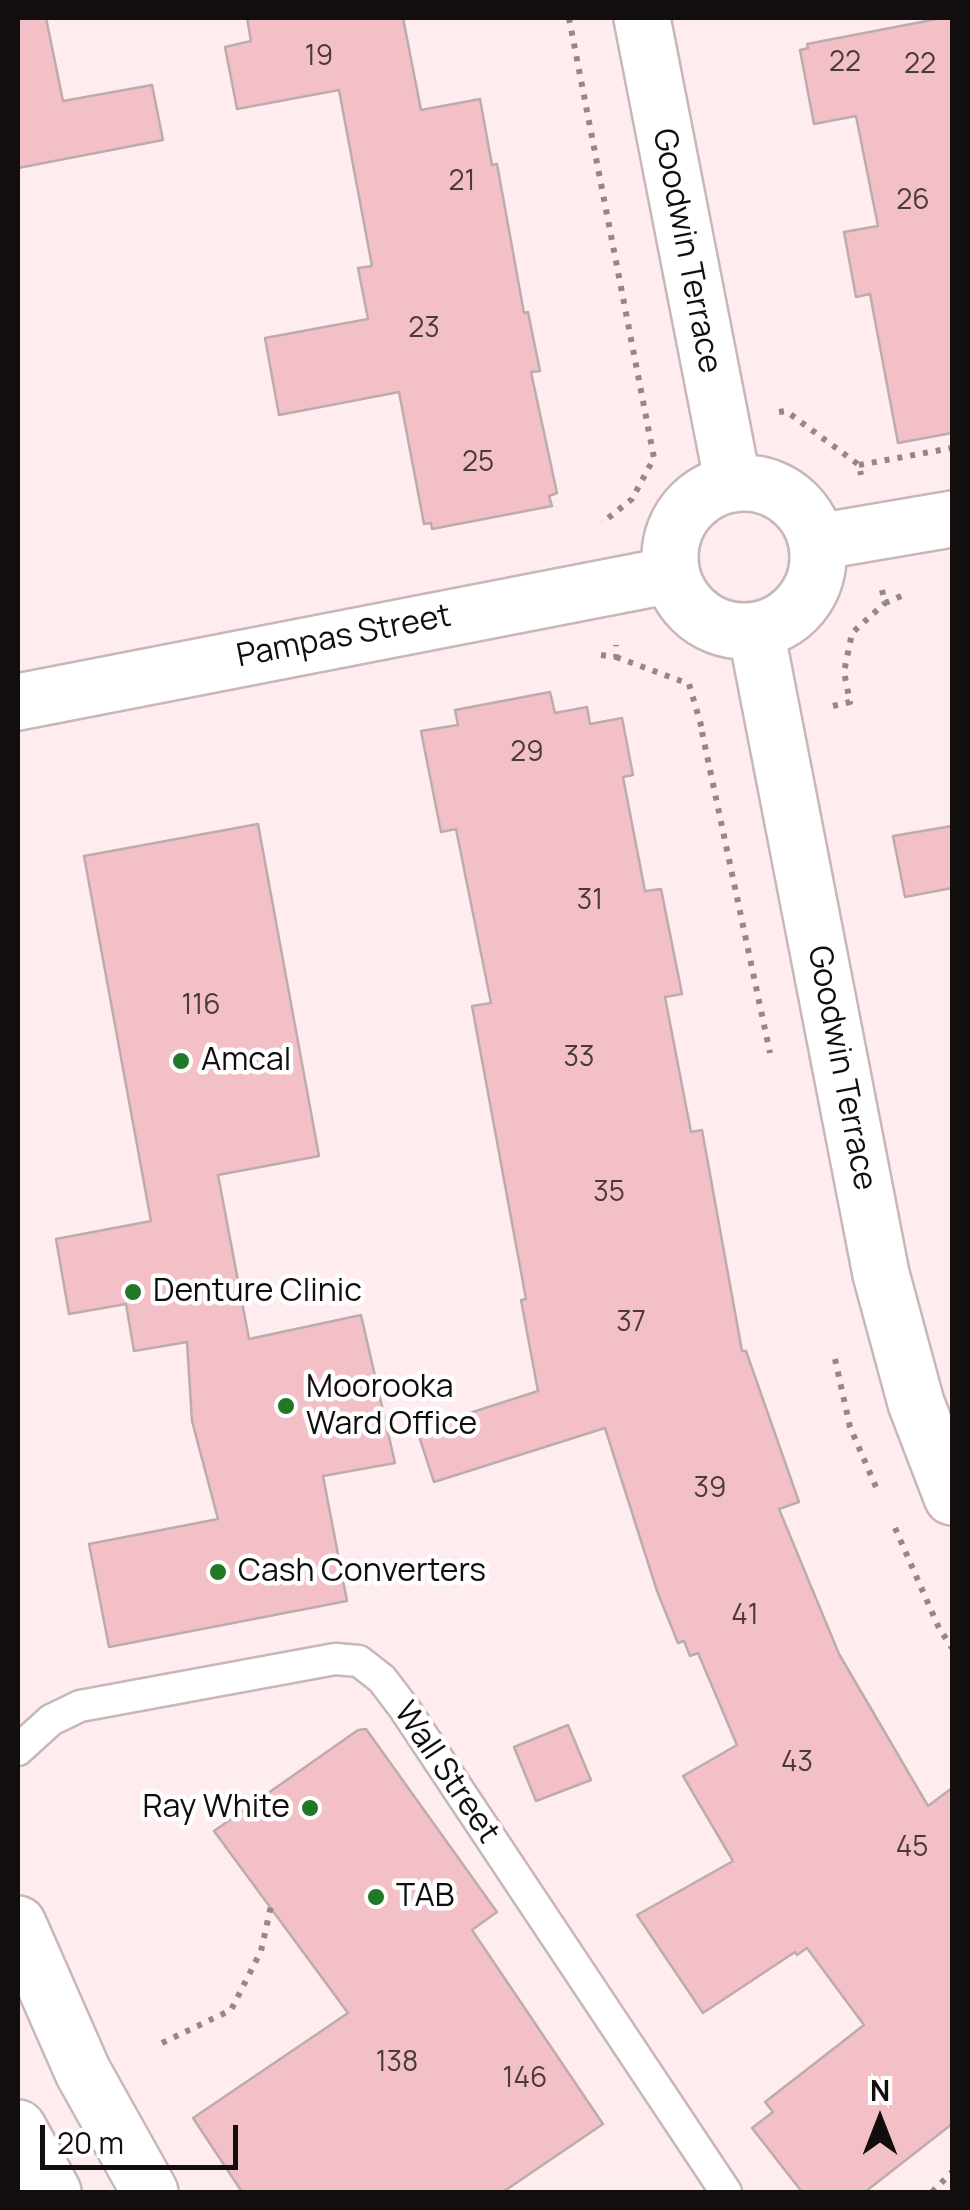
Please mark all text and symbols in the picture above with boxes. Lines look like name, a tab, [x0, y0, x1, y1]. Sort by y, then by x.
house number: 19	[305, 40, 333, 74]
house number: 22	[829, 46, 861, 80]
house number: 22	[904, 48, 936, 82]
street label: Goodwin Terrace	[643, 126, 729, 376]
house number: 21	[449, 165, 475, 199]
house number: 26	[896, 184, 930, 218]
house number: 23	[408, 312, 440, 346]
house number: 25	[462, 446, 494, 480]
street label: Pampas Street	[234, 597, 454, 677]
house number: 29	[510, 736, 544, 770]
house number: 31	[577, 884, 603, 918]
street label: Goodwin Terrace	[798, 943, 884, 1193]
house number: 116	[181, 989, 221, 1023]
house number: 33	[564, 1041, 594, 1075]
place label: Amcal	[201, 1042, 291, 1080]
marker: Amcal	[170, 1050, 192, 1072]
house number: 35	[593, 1176, 625, 1210]
place label: Denture Clinic	[153, 1273, 362, 1311]
marker: Denture Clinic	[122, 1281, 144, 1303]
house number: 37	[616, 1306, 646, 1340]
place label: Moorooka Ward Office	[306, 1369, 477, 1444]
marker: Moorooka Ward Office	[275, 1395, 297, 1417]
house number: 39	[694, 1472, 726, 1506]
place label: Cash Converters	[238, 1553, 486, 1591]
marker: Cash Converters	[207, 1561, 229, 1583]
house number: 41	[731, 1599, 759, 1633]
street label: Wall Street	[385, 1695, 507, 1851]
house number: 43	[781, 1746, 813, 1780]
place label: Ray White	[142, 1789, 290, 1827]
marker: Ray White	[299, 1797, 321, 1819]
house number: 45	[896, 1831, 928, 1865]
place label: TAB	[396, 1878, 454, 1916]
marker: TAB	[365, 1886, 387, 1908]
house number: 138	[376, 2046, 418, 2080]
house number: 146	[503, 2062, 547, 2096]
north arrow	[830, 2070, 930, 2170]
text: N	[870, 2071, 890, 2109]
scale bar	[45, 2105, 242, 2167]
text: 20 m	[57, 2122, 124, 2163]

